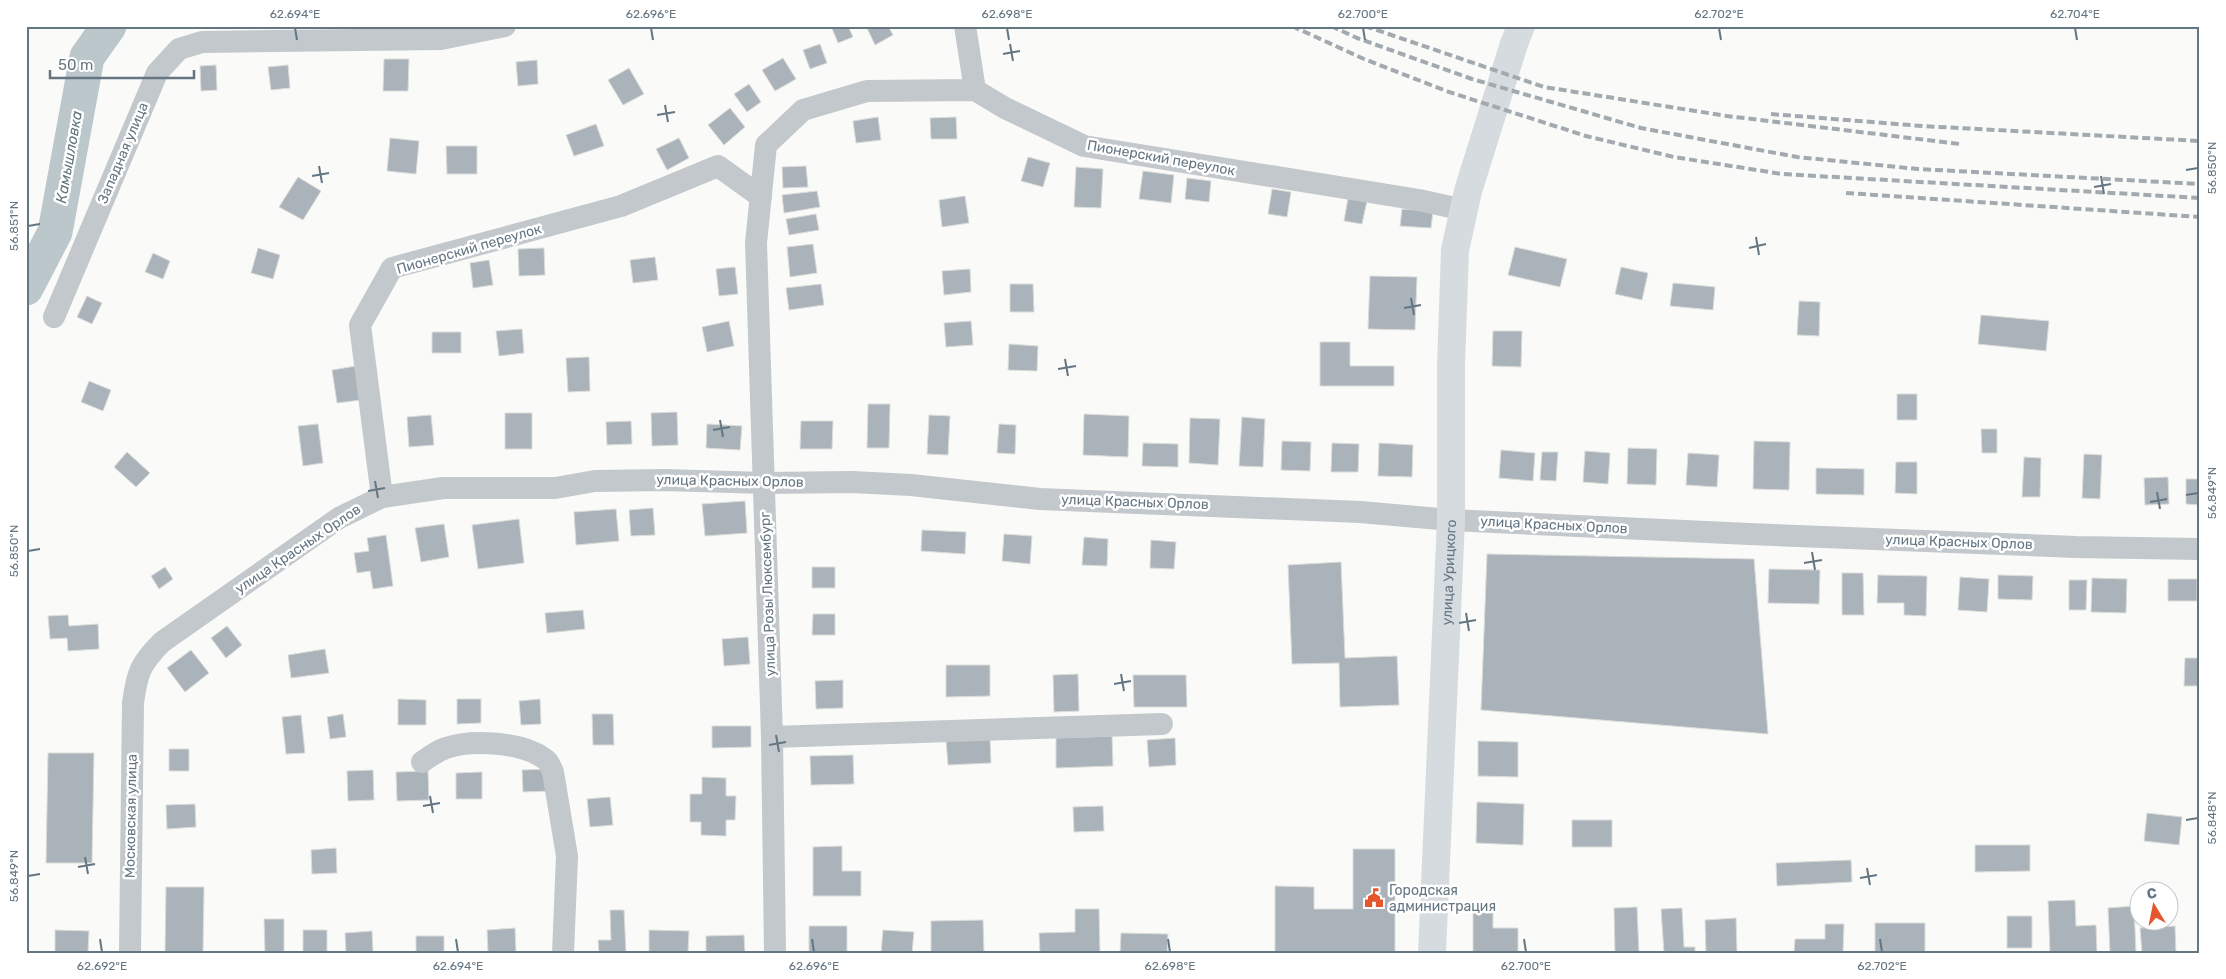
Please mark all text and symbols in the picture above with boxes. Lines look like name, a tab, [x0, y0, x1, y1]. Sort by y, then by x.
text: 62.694°E	[270, 7, 320, 21]
text: 62.696°E	[626, 7, 676, 21]
text: 62.698°E	[981, 7, 1033, 21]
text: 62.700°E	[1338, 7, 1388, 21]
text: 62.702°E	[1694, 7, 1744, 21]
text: 62.704°E	[2050, 7, 2100, 21]
scale bar	[50, 48, 194, 80]
text: 50 m	[58, 56, 93, 74]
street label: Западная улица	[94, 100, 152, 206]
water label: Камышловка	[52, 109, 86, 205]
street label: Пионерский переулок	[1086, 137, 1237, 179]
text: 56.850°N	[2205, 142, 2219, 194]
text: 56.851°N	[7, 201, 21, 251]
street label: Пионерский переулок	[395, 220, 544, 278]
text: 56.849°N	[2205, 467, 2219, 519]
street label: улица Красных Орлов	[656, 471, 804, 491]
street label: улица Красных Орлов	[1061, 491, 1209, 513]
street label: улица Красных Орлов	[232, 501, 364, 597]
street label: улица Розы Люксембург	[757, 511, 779, 677]
street label: улица Красных Орлов	[1480, 513, 1628, 537]
street label: улица Урицкого	[1438, 519, 1460, 626]
text: 56.850°N	[7, 525, 21, 577]
street label: улица Красных Орлов	[1885, 531, 2033, 553]
street label: Московская улица	[121, 754, 141, 878]
text: 56.848°N	[2205, 792, 2219, 844]
text: 56.849°N	[7, 850, 21, 902]
place label: Городская администрация	[1389, 882, 1496, 915]
north arrow	[2128, 882, 2178, 932]
text: С	[2146, 884, 2158, 903]
public building icon: Городская администрация	[1363, 887, 1385, 909]
text: 62.692°E	[77, 959, 127, 973]
text: 62.694°E	[433, 959, 483, 973]
text: 62.696°E	[789, 959, 839, 973]
text: 62.698°E	[1144, 959, 1196, 973]
text: 62.700°E	[1501, 959, 1551, 973]
text: 62.702°E	[1857, 959, 1907, 973]

